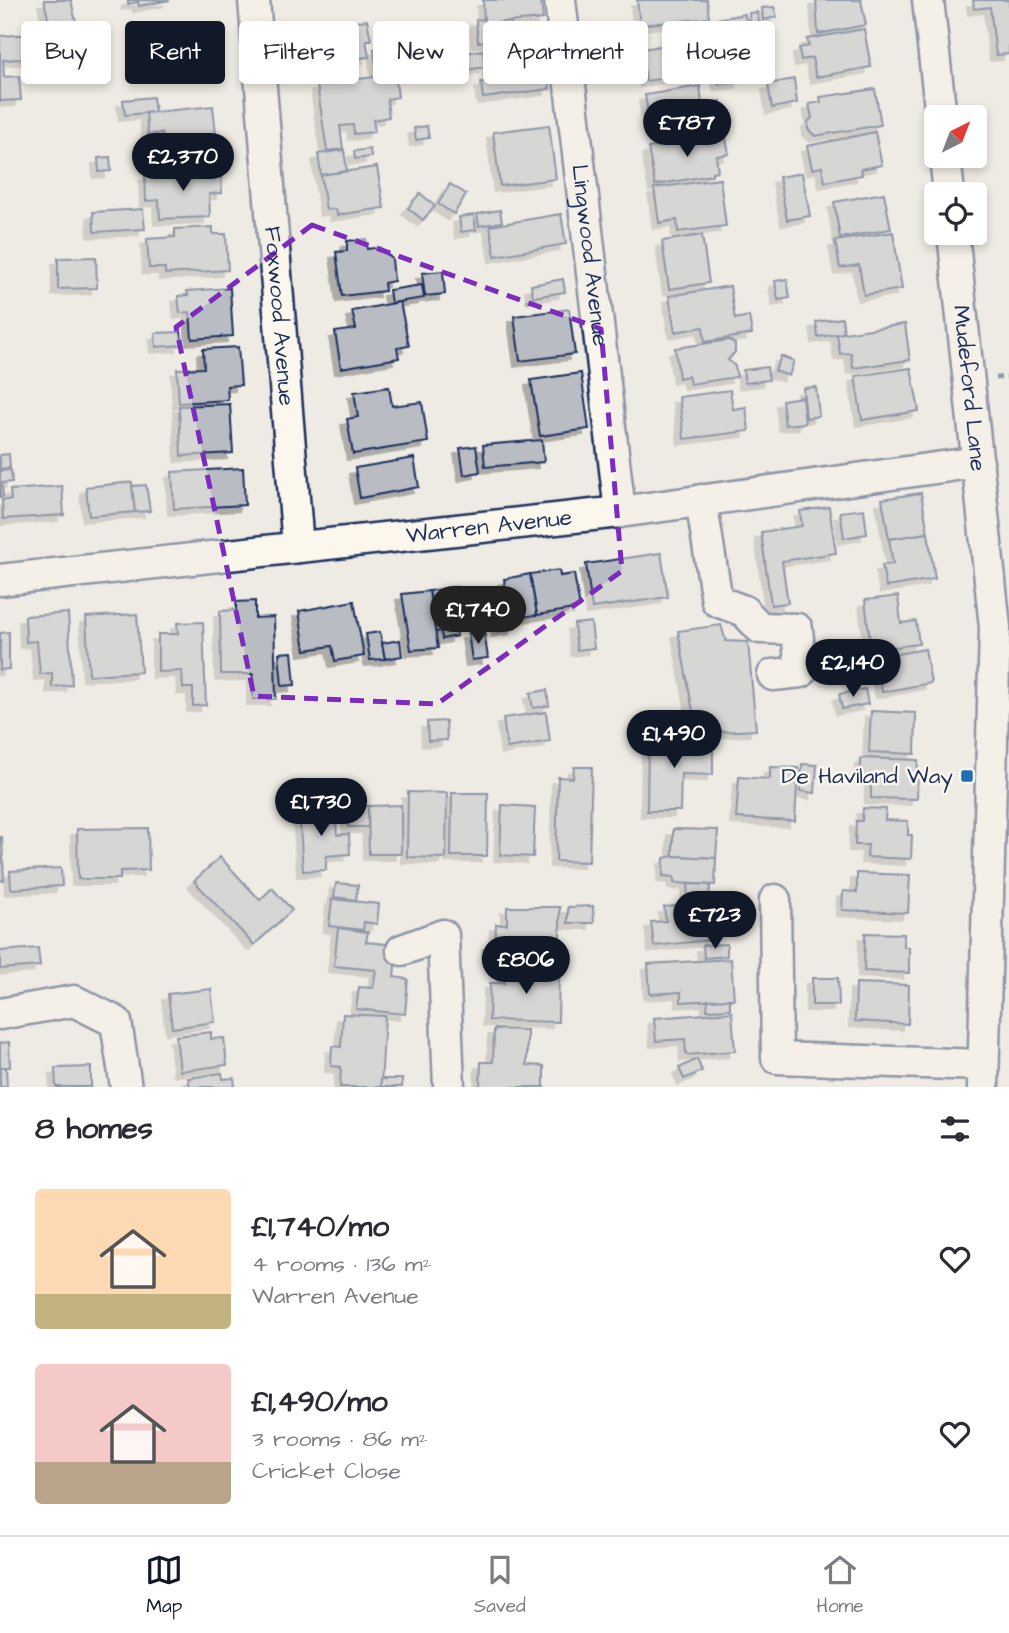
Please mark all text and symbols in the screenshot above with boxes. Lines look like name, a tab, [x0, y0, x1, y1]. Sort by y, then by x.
chip: Buy	[21, 21, 111, 84]
chip: Rent	[125, 21, 225, 84]
chip: Filters	[239, 21, 359, 84]
chip: New	[373, 21, 469, 84]
chip: Apartment	[483, 21, 648, 84]
chip: House	[662, 21, 775, 84]
pin: £787	[646, 100, 728, 159]
north arrow	[924, 105, 987, 168]
map controls	[924, 105, 987, 245]
text: £787	[659, 106, 715, 138]
pin: £2,370	[126, 134, 240, 193]
text: £2,370	[148, 140, 218, 172]
street label: Lingwood Avenue	[563, 162, 616, 348]
button: locate	[924, 182, 987, 245]
street label: Foxwood Avenue	[256, 225, 303, 407]
street label: Mudeford Lane	[945, 303, 994, 473]
street label: Warren Avenue	[404, 501, 574, 551]
pin: £1,740	[421, 586, 535, 646]
text: £1,740	[446, 593, 510, 625]
pin: £2,140	[796, 640, 910, 699]
text: £2,140	[822, 646, 884, 678]
pin: £1,490	[617, 710, 731, 770]
text: £1,490	[643, 717, 705, 749]
place label: De Haviland Way	[782, 760, 953, 793]
marker: De Haviland Way	[959, 768, 975, 784]
pin: £1,730	[264, 778, 378, 838]
text: £1,730	[291, 785, 351, 817]
pin: £723	[674, 892, 756, 951]
text: £723	[689, 898, 741, 930]
pin: £806	[485, 936, 567, 996]
text: £806	[498, 943, 554, 975]
text: 8 homes	[35, 1108, 153, 1150]
icon: filters	[936, 1110, 974, 1148]
text: £1,740/mo	[252, 1206, 389, 1248]
icon: home	[91, 1217, 175, 1301]
icon: heart	[936, 1240, 974, 1278]
text: 4 rooms · 136 m²	[252, 1248, 431, 1280]
text: Warren Avenue	[252, 1280, 419, 1312]
text: £1,490/mo	[252, 1381, 388, 1423]
icon: home	[91, 1392, 175, 1476]
icon: heart	[936, 1415, 974, 1453]
text: 3 rooms · 86 m²	[252, 1423, 428, 1455]
text: Cricket Close	[252, 1455, 401, 1487]
tab: Map	[145, 1551, 183, 1620]
tab: Saved	[474, 1551, 526, 1620]
tab: Home	[816, 1551, 864, 1620]

